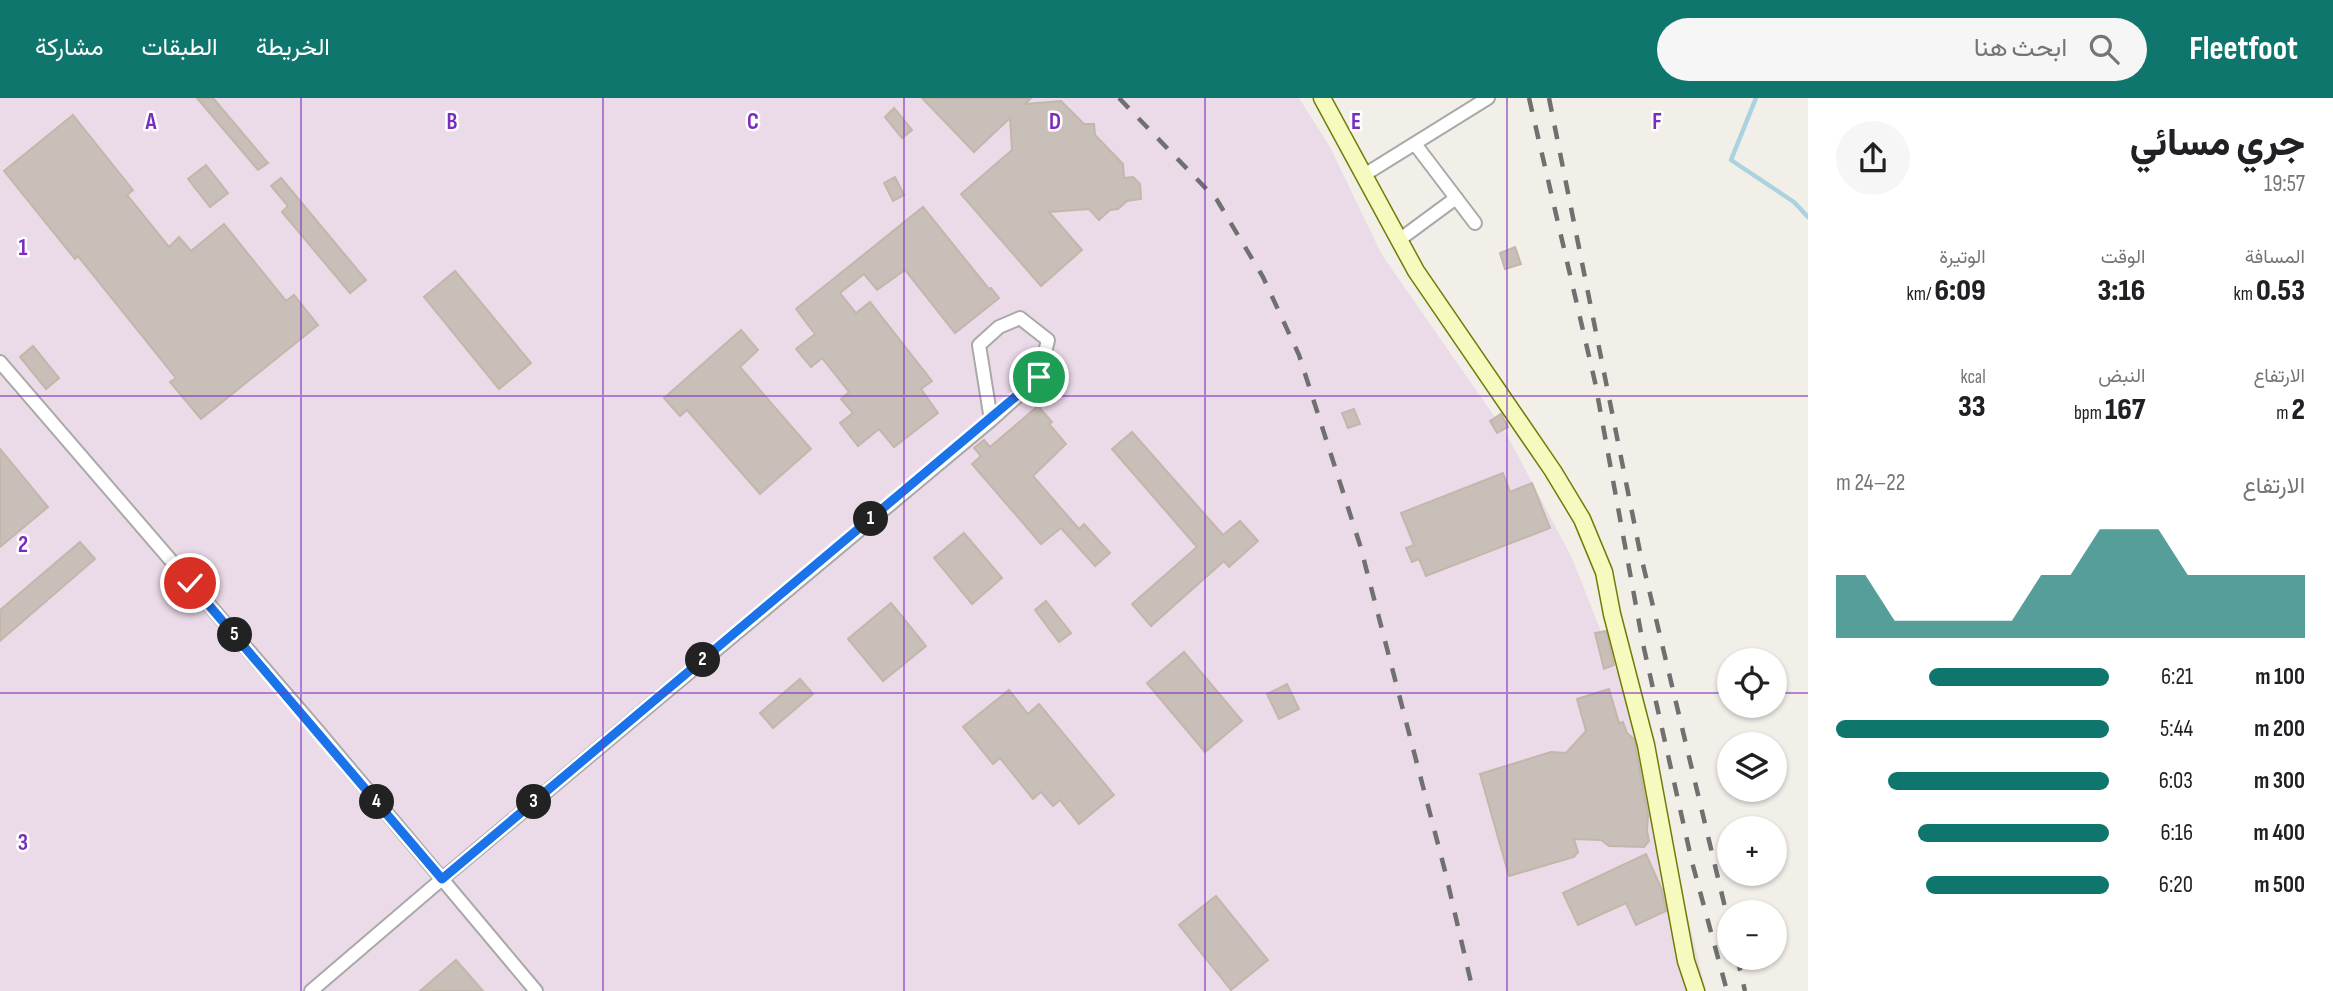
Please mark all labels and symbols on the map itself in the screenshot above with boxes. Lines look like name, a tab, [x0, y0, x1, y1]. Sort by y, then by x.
text: A	[145, 108, 158, 136]
text: B	[447, 108, 458, 136]
text: C	[747, 108, 759, 136]
text: D	[1049, 108, 1061, 136]
text: E	[1351, 108, 1361, 136]
text: F	[1652, 108, 1662, 136]
text: 1	[18, 234, 28, 262]
pin	[1009, 347, 1069, 407]
pin: 1	[854, 502, 888, 536]
text: 2	[18, 531, 28, 559]
pin	[160, 553, 220, 613]
pin: 5	[218, 618, 252, 652]
pin: 2	[686, 642, 720, 678]
pin: 4	[360, 784, 394, 820]
pin: 3	[516, 784, 552, 820]
text: 3	[18, 829, 28, 857]

